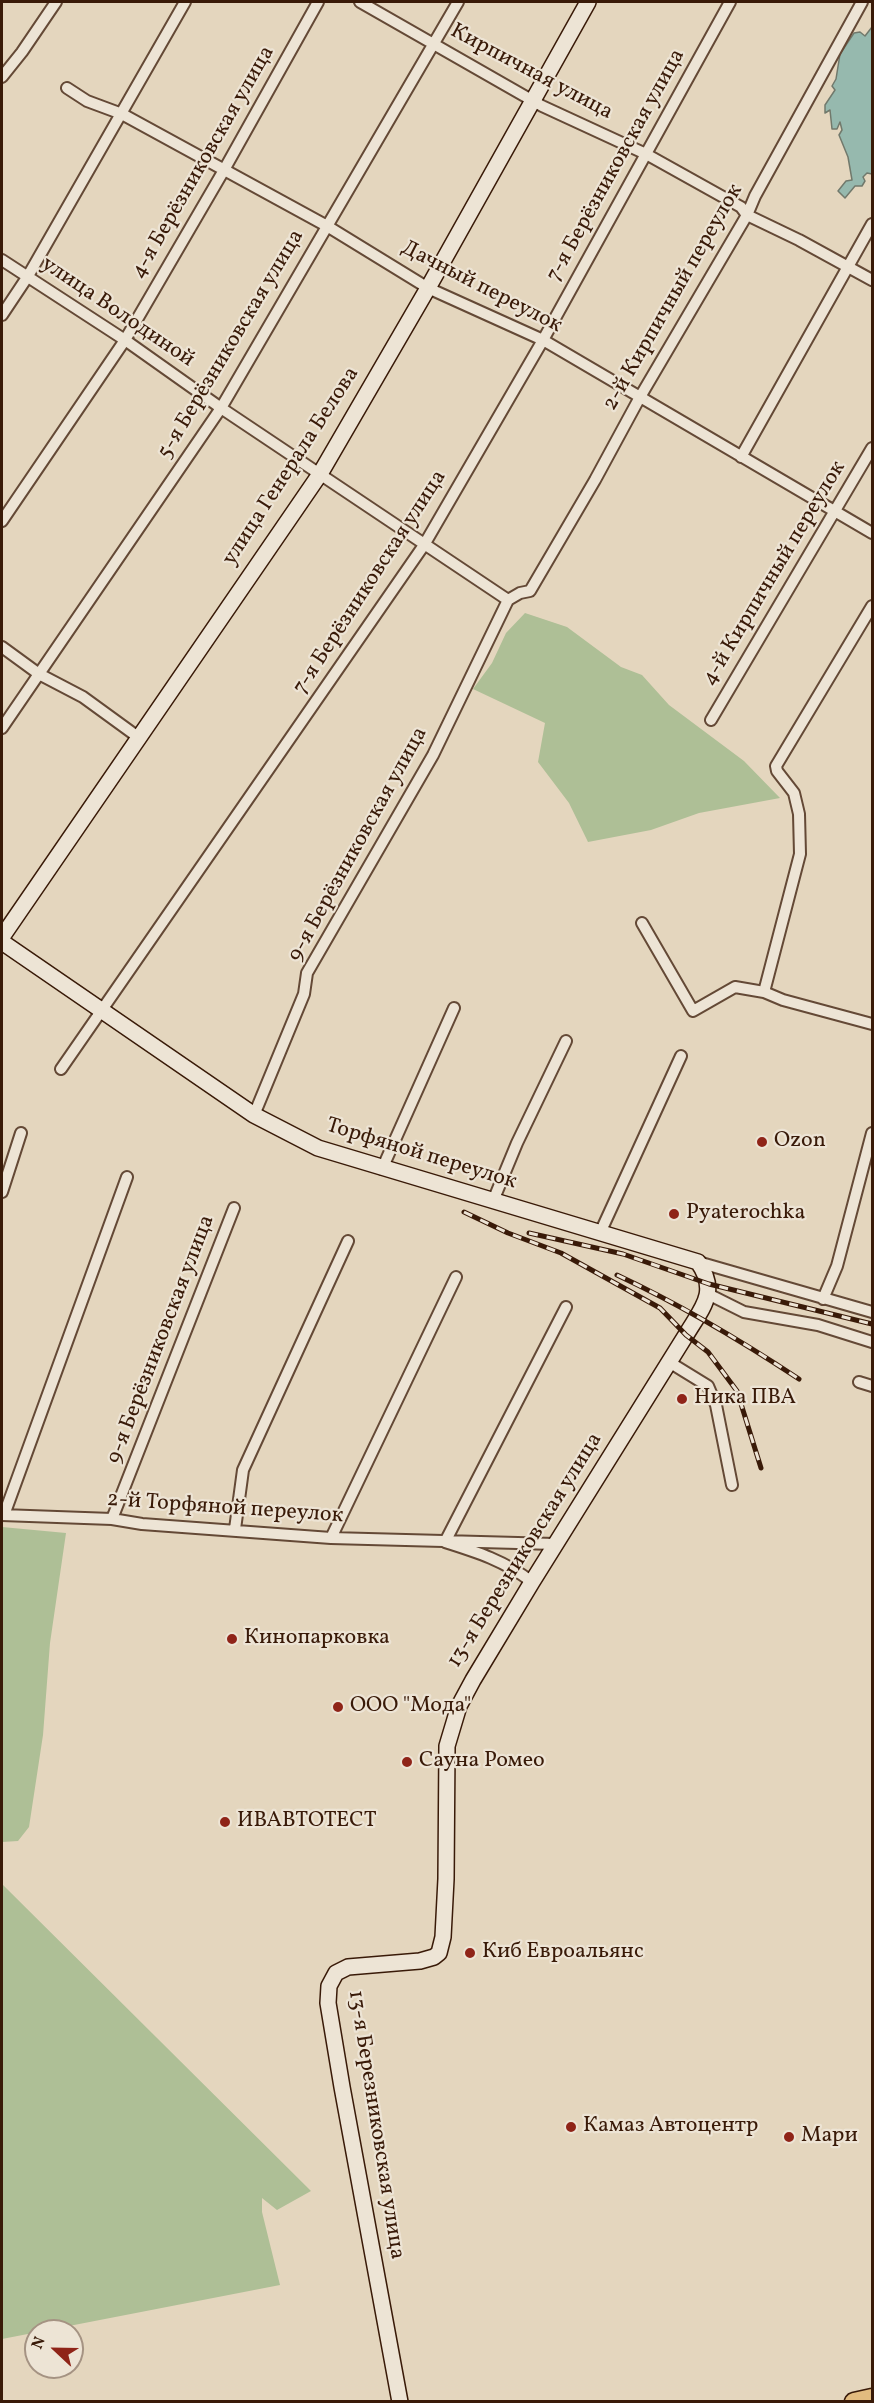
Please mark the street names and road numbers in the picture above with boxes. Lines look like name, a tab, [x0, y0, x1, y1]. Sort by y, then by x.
street label: Кирпичная улица	[445, 19, 617, 127]
street label: 4-я Берёзниковская улица	[126, 42, 282, 284]
street label: 7-я Берёзниковская улица	[542, 45, 692, 287]
street label: 2-й Кирпичный переулок	[598, 180, 750, 416]
street label: 5-я Берёзниковская улица	[153, 226, 311, 464]
street label: Дачный переулок	[396, 236, 566, 340]
street label: улица Володиной	[35, 252, 199, 374]
street label: улица Генерала Белова	[218, 363, 366, 571]
street label: 4-й Кирпичный переулок	[697, 457, 853, 691]
street label: 7-я Берёзниковская улица	[289, 466, 453, 700]
street label: 9-я Берёзниковская улица	[283, 723, 435, 967]
street label: Торфяной переулок	[322, 1113, 520, 1197]
street label: 9-я Берёзниковская улица	[102, 1212, 222, 1468]
street label: 13-я Березниковская улица	[443, 1429, 609, 1673]
street label: 2-й Торфяной переулок	[106, 1488, 344, 1530]
street label: 13-я Березниковская улица	[341, 1989, 409, 2261]

